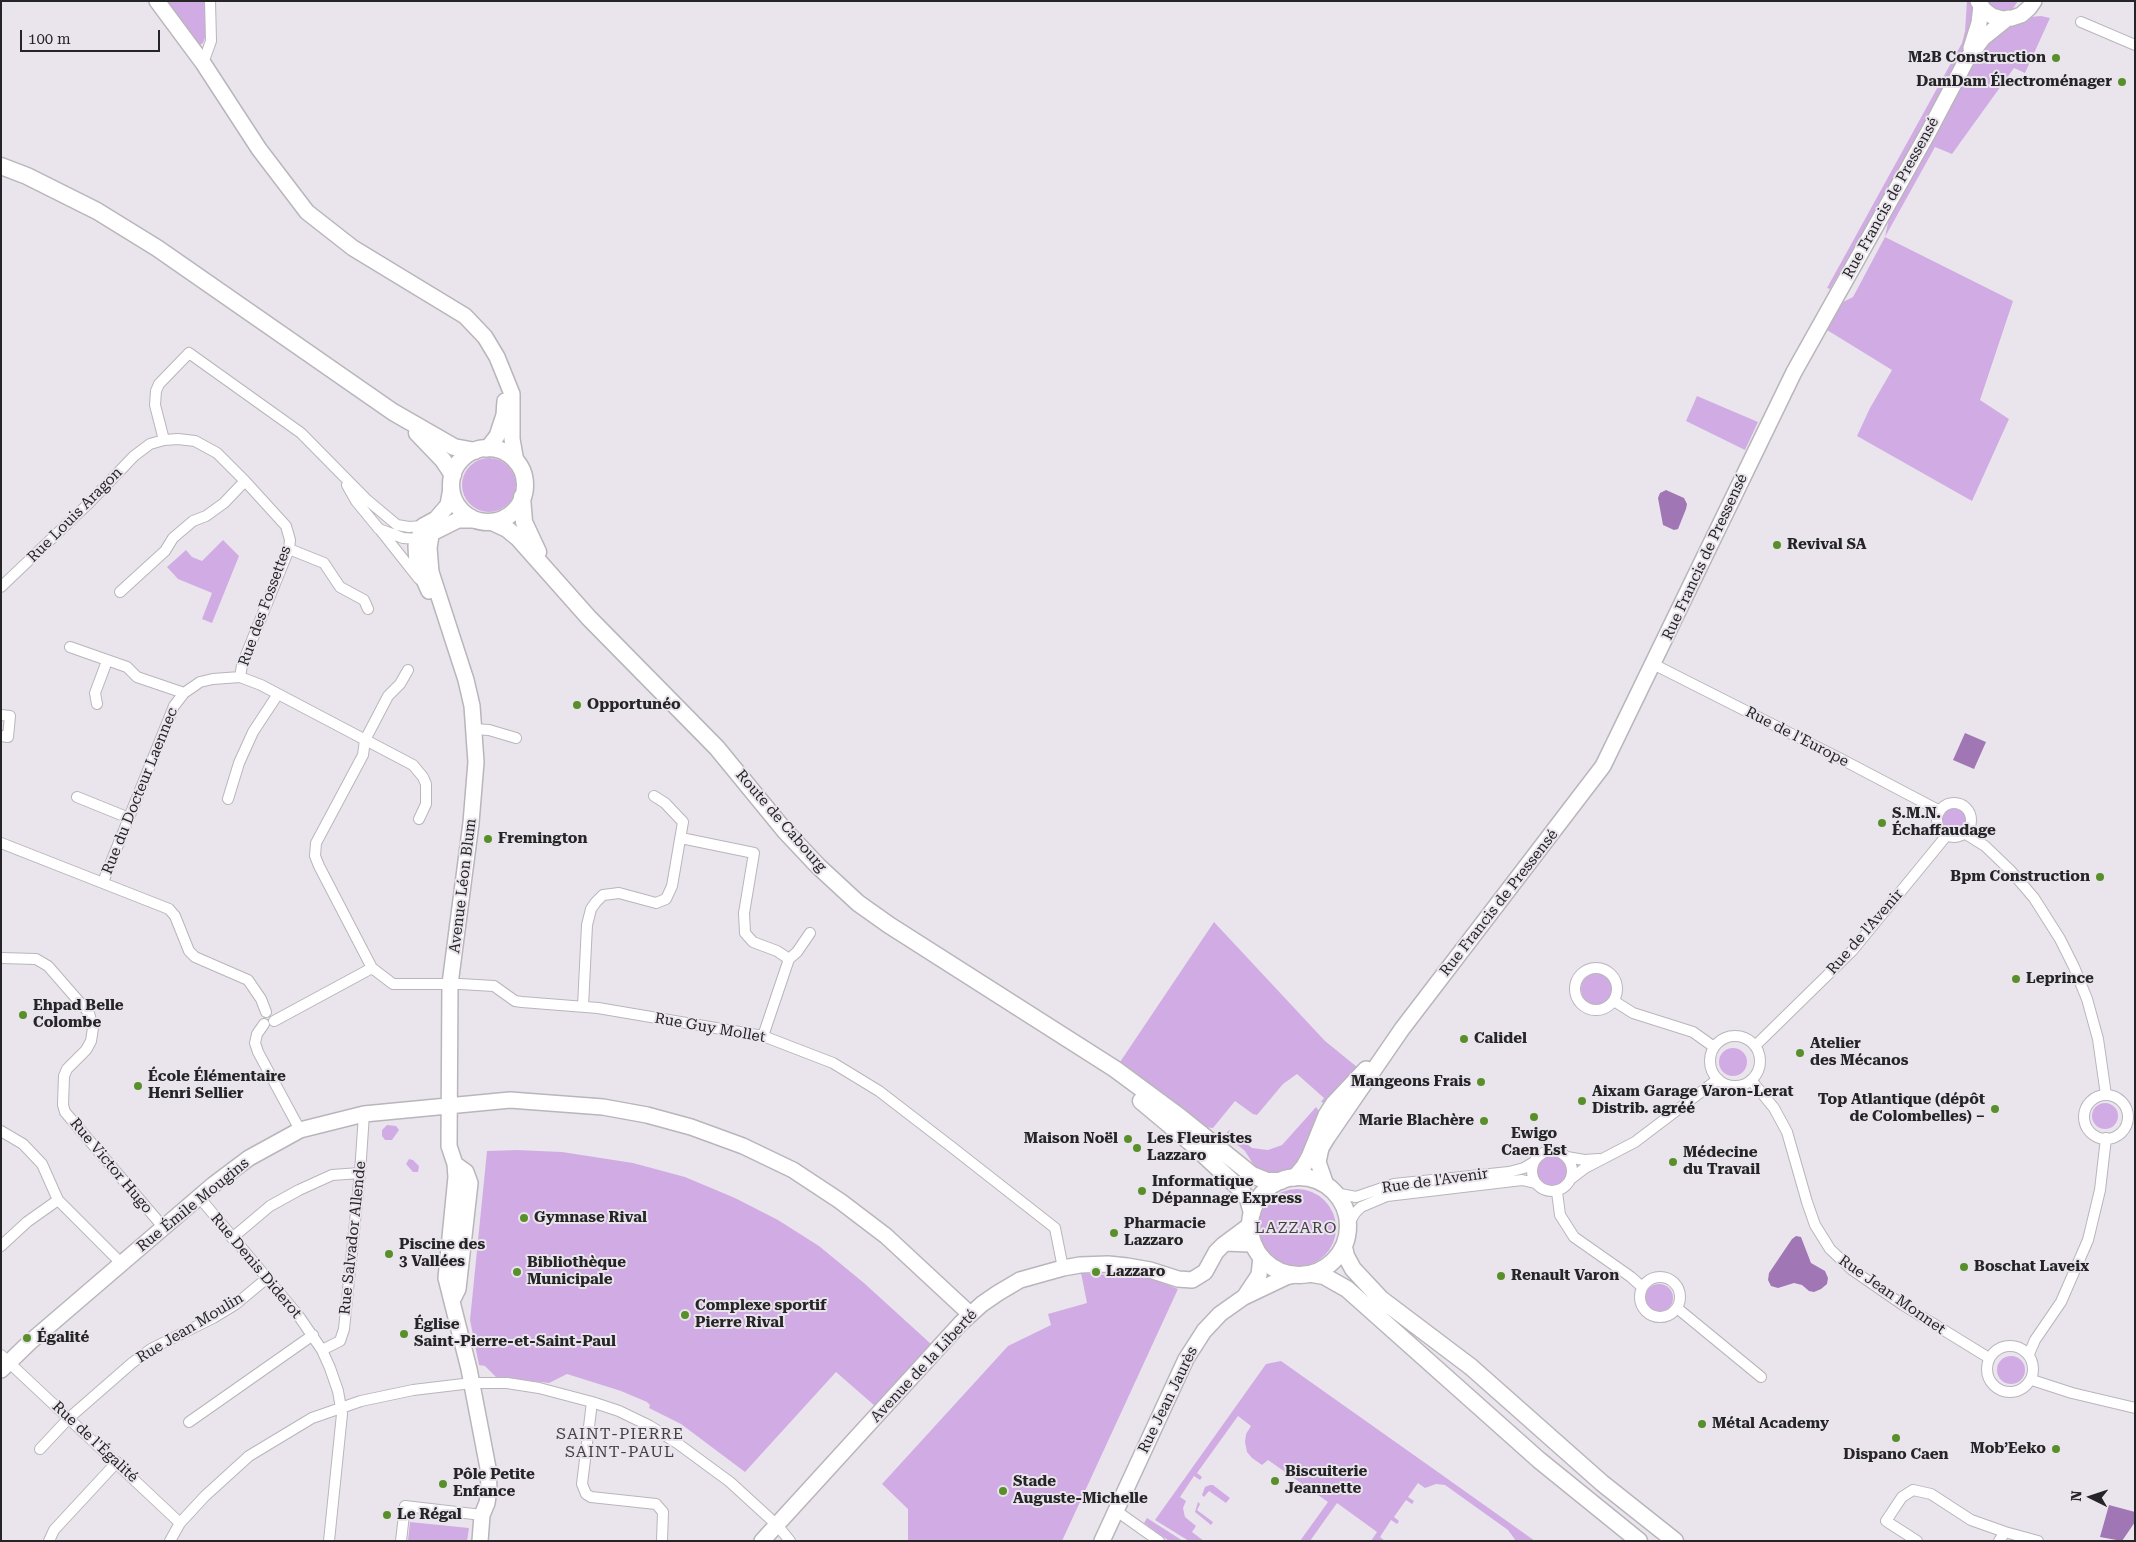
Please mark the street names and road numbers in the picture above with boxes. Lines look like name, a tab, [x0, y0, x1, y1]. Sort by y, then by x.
street label: Rue Francis de Pressensé	[1839, 114, 1943, 282]
street label: Rue Louis Aragon	[24, 464, 126, 566]
street label: Rue Francis de Pressensé	[1659, 471, 1751, 643]
street label: Rue des Fossettes	[235, 543, 295, 669]
street label: Rue de l'Europe	[1742, 703, 1852, 771]
street label: Rue du Docteur Laennec	[98, 705, 182, 877]
street label: Route de Cabourg	[732, 766, 830, 876]
street label: Avenue Léon Blum	[446, 818, 480, 954]
street label: Rue Francis de Pressensé	[1436, 826, 1562, 980]
street label: Rue de l'Avenir	[1823, 886, 1907, 978]
street label: Rue Guy Mollet	[653, 1009, 767, 1047]
street label: Rue Victor Hugo	[66, 1115, 156, 1217]
street label: Rue Émile Mougins	[133, 1154, 253, 1256]
street label: Rue Salvador Allende	[336, 1160, 370, 1316]
street label: Rue de l'Avenir	[1381, 1165, 1489, 1197]
street label: Rue Denis Diderot	[207, 1210, 305, 1322]
street label: Rue Jean Monnet	[1835, 1251, 1949, 1339]
street label: Rue Jean Moulin	[133, 1289, 247, 1367]
street label: Avenue de la Liberté	[867, 1306, 981, 1426]
street label: Rue Jean Jaurès	[1134, 1344, 1202, 1456]
street label: Rue de l'Égalité	[48, 1398, 142, 1486]

